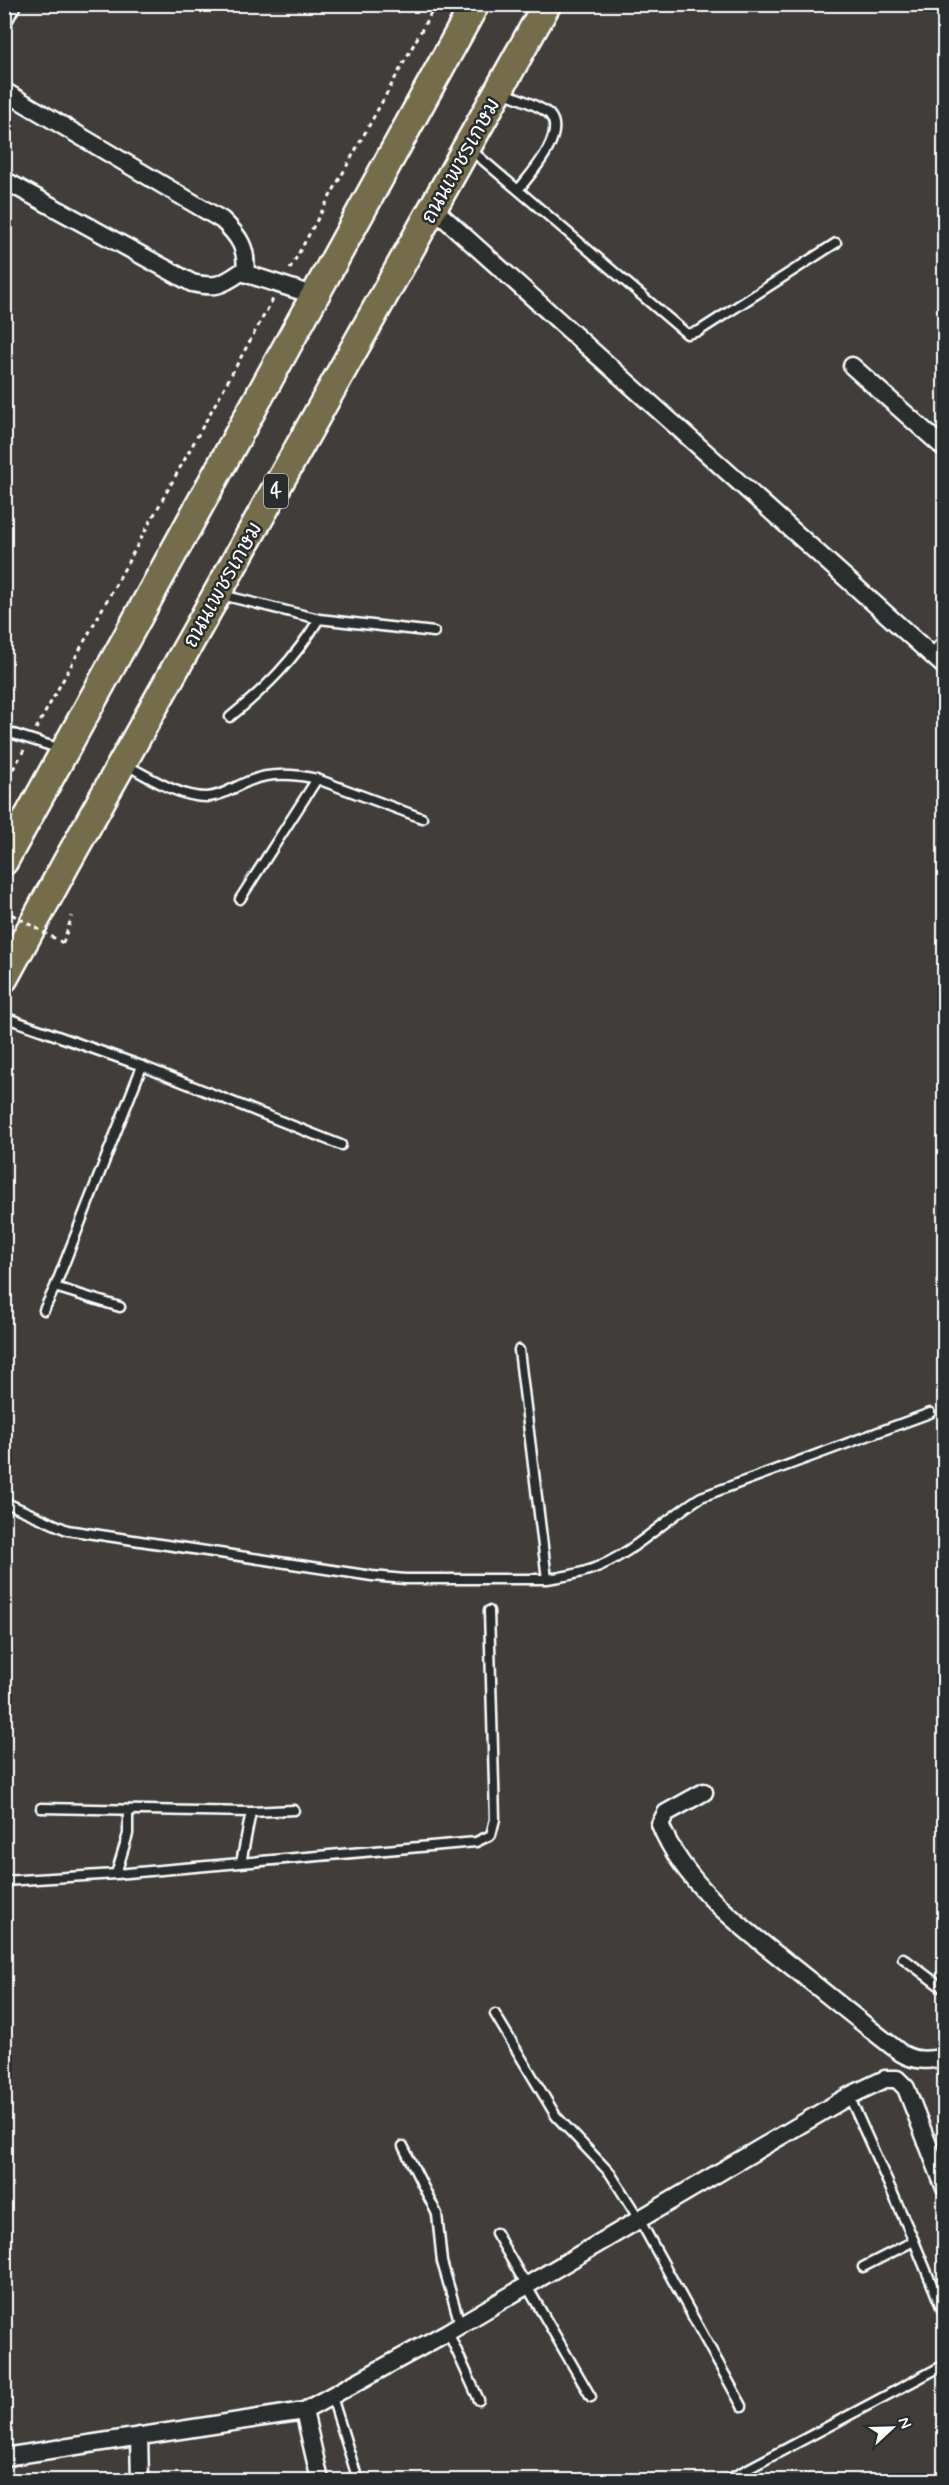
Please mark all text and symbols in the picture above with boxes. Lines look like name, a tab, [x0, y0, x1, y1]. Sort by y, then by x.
street label: ถนนเพชรเกษม	[415, 93, 507, 229]
road number: 4	[264, 474, 288, 508]
street label: ถนนเพชรเกษม	[177, 517, 269, 653]
north arrow	[862, 2398, 922, 2458]
text: N	[893, 2414, 916, 2432]

